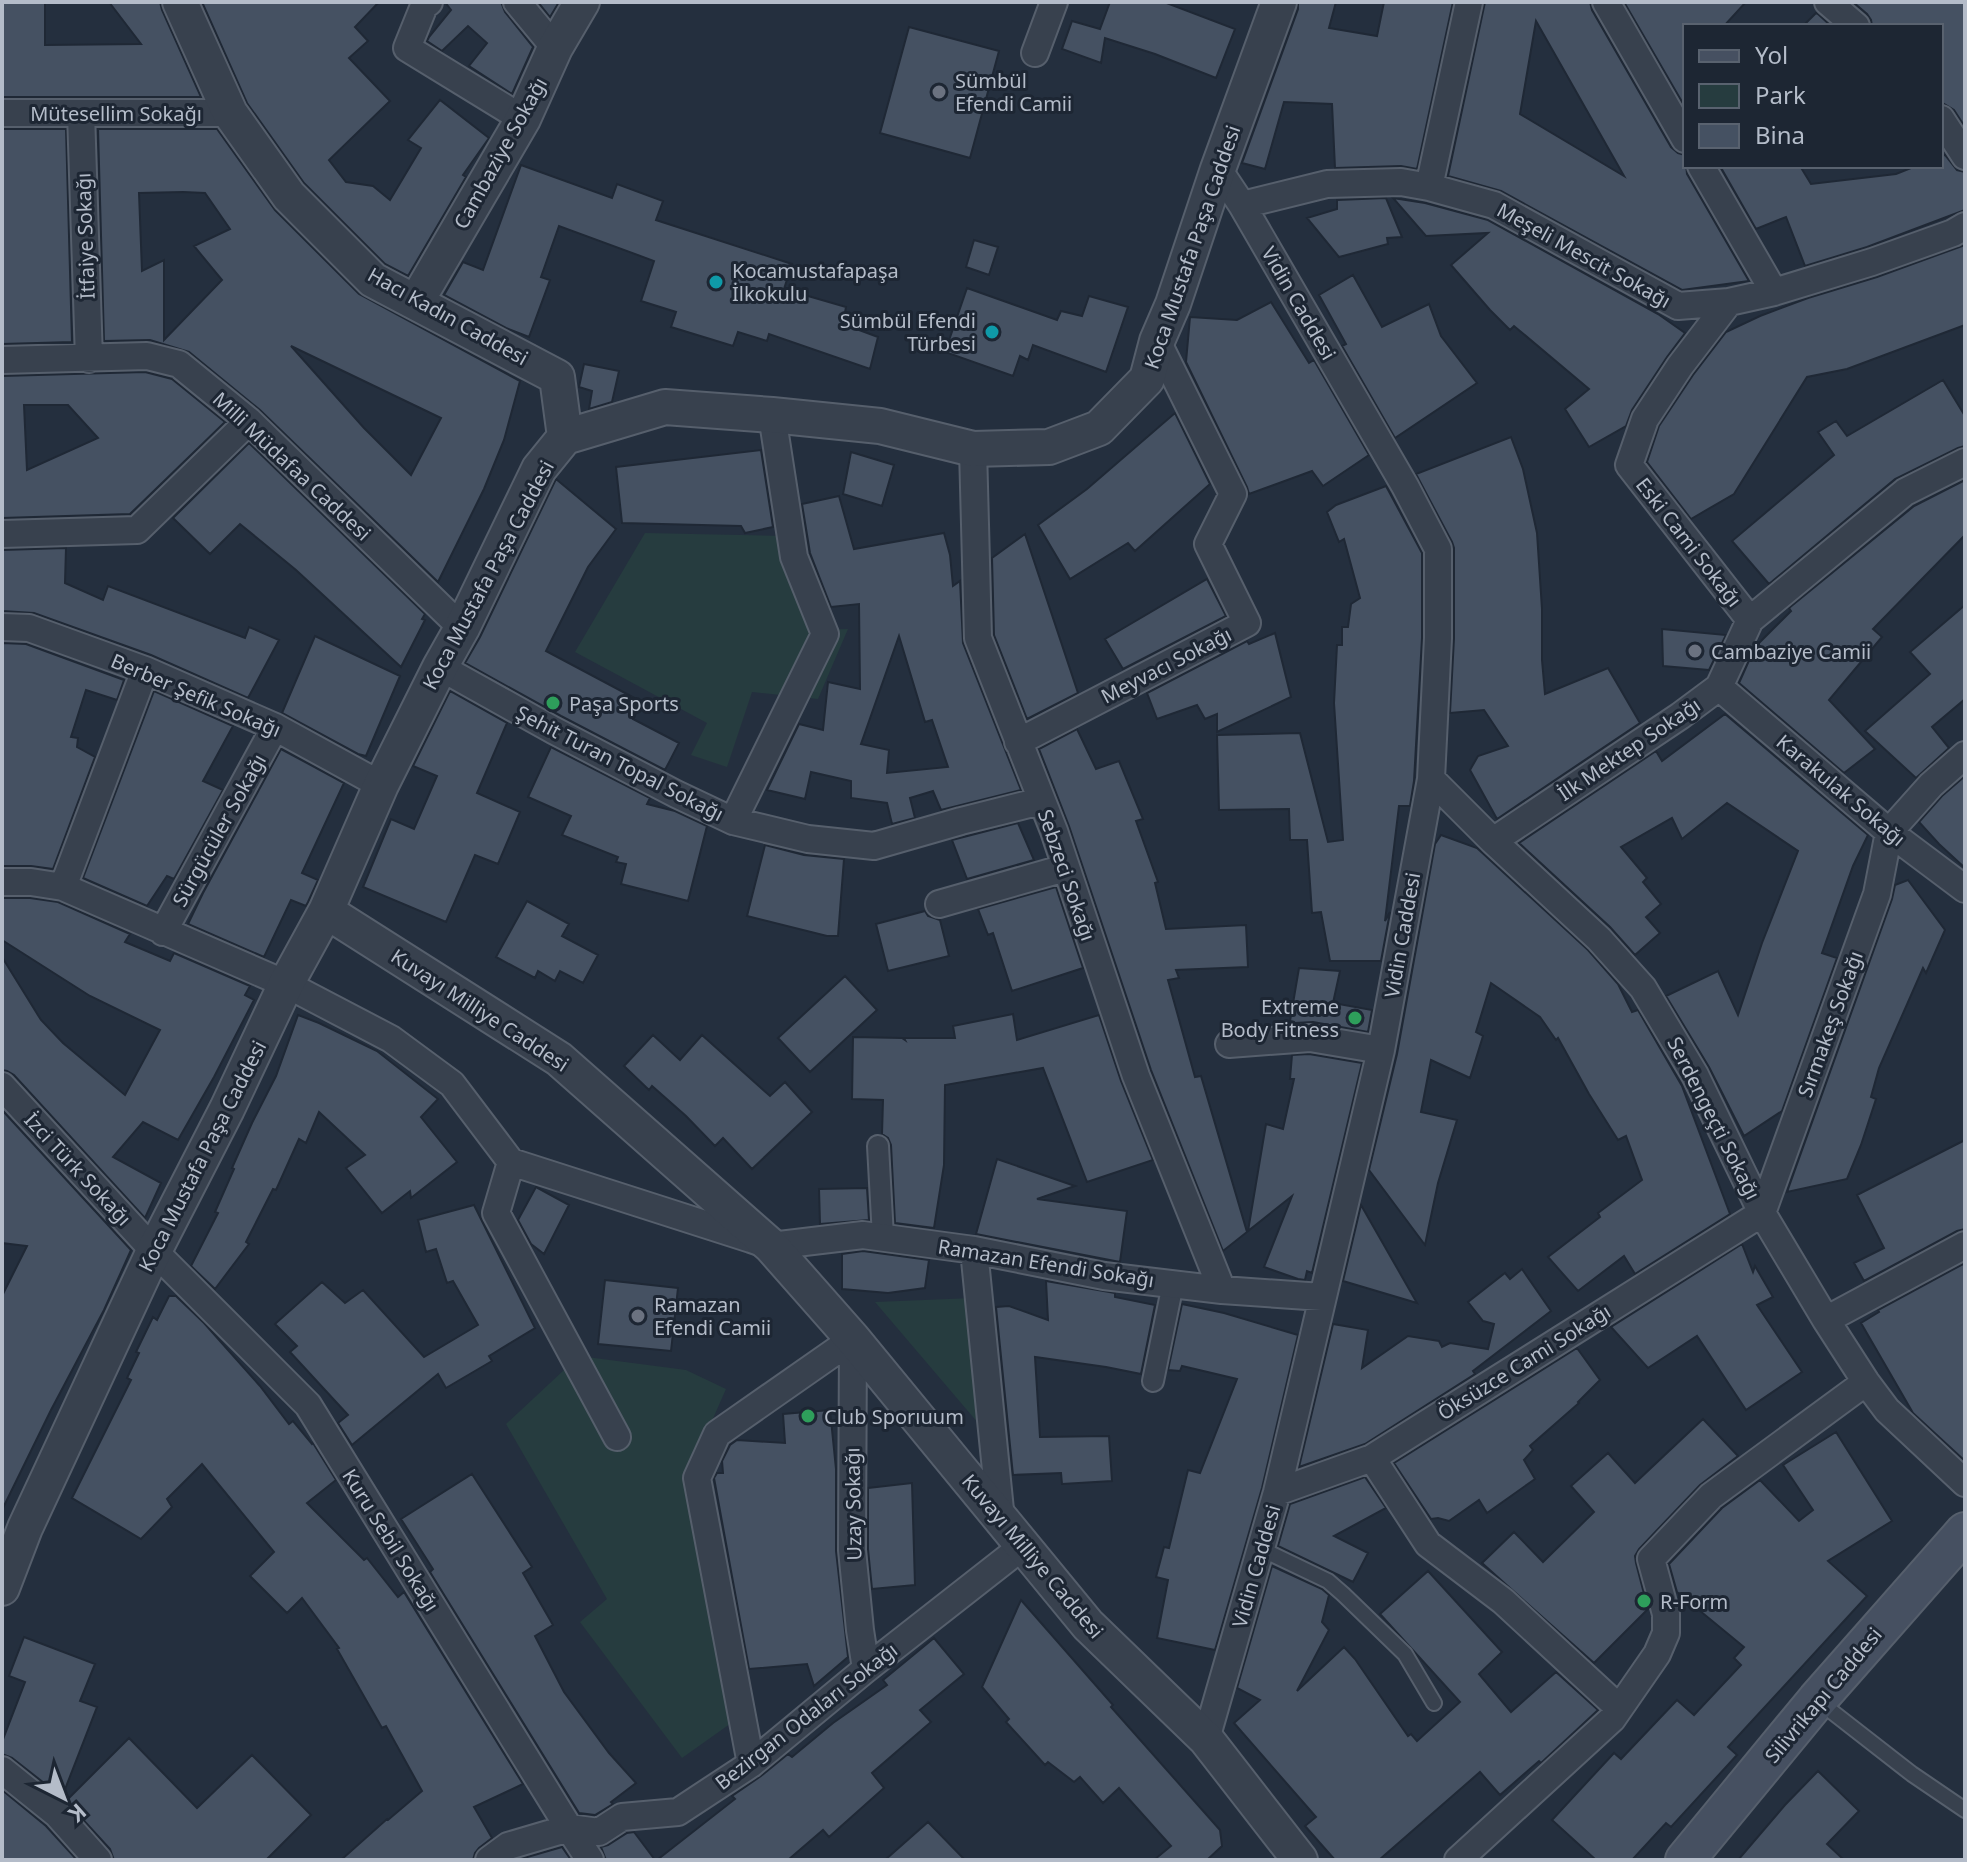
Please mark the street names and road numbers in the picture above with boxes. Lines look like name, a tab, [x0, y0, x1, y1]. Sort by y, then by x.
street label: Cambaziye Sokağı	[447, 72, 553, 234]
street label: Mütesellim Sokağı	[30, 100, 202, 127]
street label: Koca Mustafa Paşa Caddesi	[1138, 122, 1246, 372]
street label: İtfaiye Sokağı	[69, 172, 101, 300]
street label: Meşeli Mescit Sokağı	[1492, 196, 1676, 314]
street label: Vidin Caddesi	[1256, 241, 1342, 365]
street label: Hacı Kadın Caddesi	[363, 261, 533, 371]
street label: Milli Müdafaa Caddesi	[207, 386, 377, 546]
street label: Koca Mustafa Paşa Caddesi	[416, 456, 560, 694]
street label: Eski Cami Sokağı	[1630, 472, 1748, 612]
street label: Meyvacı Sokağı	[1096, 621, 1236, 709]
street label: Berber Şefik Sokağı	[107, 647, 285, 743]
street label: İlk Mektep Sokağı	[1552, 691, 1706, 807]
street label: Şehit Turan Topal Sokağı	[512, 699, 728, 827]
street label: Karakulak Sokağı	[1771, 728, 1911, 852]
street label: Sürgücüler Sokağı	[166, 749, 272, 911]
street label: Sebzeci Sokağı	[1032, 806, 1102, 944]
street label: Vidin Caddesi	[1378, 870, 1426, 1000]
street label: Kuvayı Milliye Caddesi	[386, 942, 574, 1078]
street label: Sırmakeş Sokağı	[1791, 947, 1869, 1101]
street label: Serdengeçti Sokağı	[1661, 1032, 1767, 1204]
street label: Koca Mustafa Paşa Caddesi	[132, 1036, 272, 1276]
street label: İzci Türk Sokağı	[19, 1107, 137, 1231]
street label: Ramazan Efendi Sokağı	[936, 1233, 1156, 1293]
street label: Öksüzce Cami Sokağı	[1432, 1298, 1616, 1426]
street label: Uzay Sokağı	[839, 1447, 867, 1561]
street label: Kuru Sebil Sokağı	[336, 1464, 446, 1616]
street label: Kuvayı Milliye Caddesi	[956, 1468, 1110, 1644]
street label: Vidin Caddesi	[1226, 1501, 1286, 1631]
street label: Silivrikapı Caddesi	[1758, 1622, 1888, 1768]
street label: Bezirgan Odaları Sokağı	[709, 1636, 903, 1796]

